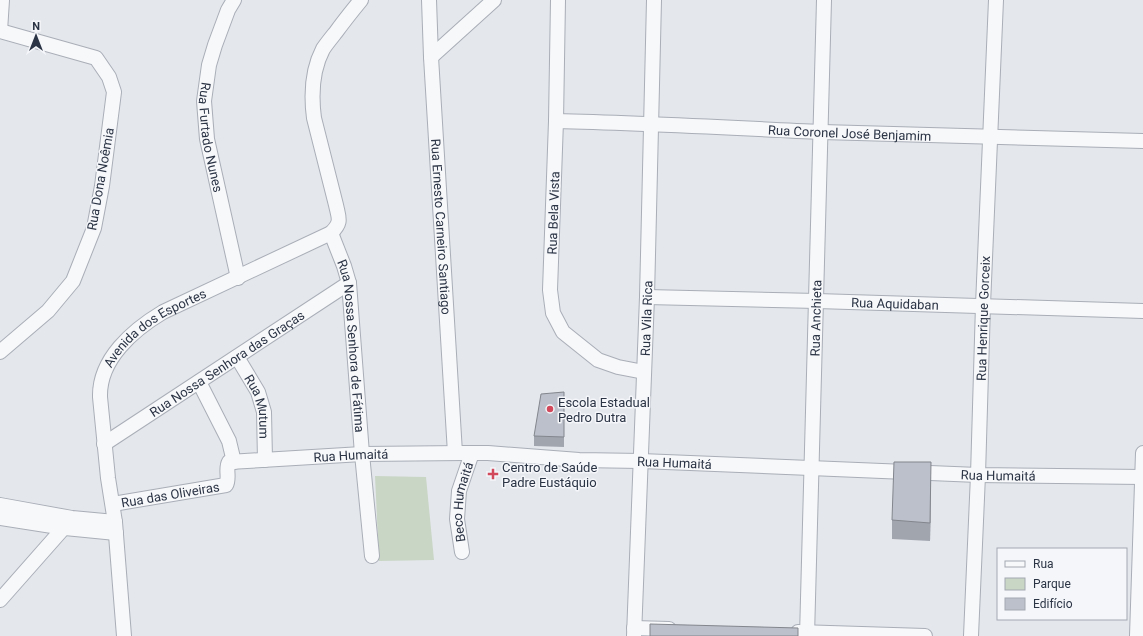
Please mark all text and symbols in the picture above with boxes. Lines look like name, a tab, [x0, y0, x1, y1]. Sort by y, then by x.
north arrow	[16, 16, 56, 56]
text: N	[32, 20, 40, 33]
street label: Rua Furtado Nunes	[196, 81, 226, 194]
street label: Rua Coronel José Benjamim	[768, 122, 932, 144]
street label: Rua Dona Noêmia	[84, 127, 117, 232]
street label: Rua Ernesto Carneiro Santiago	[428, 138, 454, 315]
street label: Rua Bela Vista	[545, 171, 562, 255]
street label: Rua Henrique Gorceix	[974, 255, 993, 381]
street label: Rua Nossa Senhora de Fátima	[334, 257, 367, 433]
street label: Rua Vila Rica	[638, 280, 655, 356]
street label: Rua Anchieta	[807, 280, 825, 357]
street label: Avenida dos Esportes	[101, 286, 209, 370]
street label: Rua Aquidaban	[851, 295, 939, 313]
street label: Rua Nossa Senhora das Graças	[147, 307, 307, 420]
street label: Rua Mutum	[241, 372, 272, 439]
place label: Escola Estadual Pedro Dutra	[558, 395, 650, 425]
marker: Escola Estadual Pedro Dutra	[545, 404, 555, 414]
street label: Rua Humaitá	[313, 447, 388, 465]
street label: Rua Humaitá	[637, 454, 712, 472]
street label: Beco Humaitá	[450, 460, 476, 543]
place label: Centro de Saúde Padre Eustáquio	[502, 460, 597, 490]
street label: Rua Humaitá	[960, 467, 1036, 484]
marker: Centro de Saúde Padre Eustáquio	[487, 468, 499, 480]
street label: Rua das Oliveiras	[120, 479, 221, 511]
legend	[997, 548, 1127, 620]
text: Rua	[1033, 557, 1054, 571]
text: Parque	[1033, 577, 1071, 591]
text: Edifício	[1033, 597, 1073, 611]

